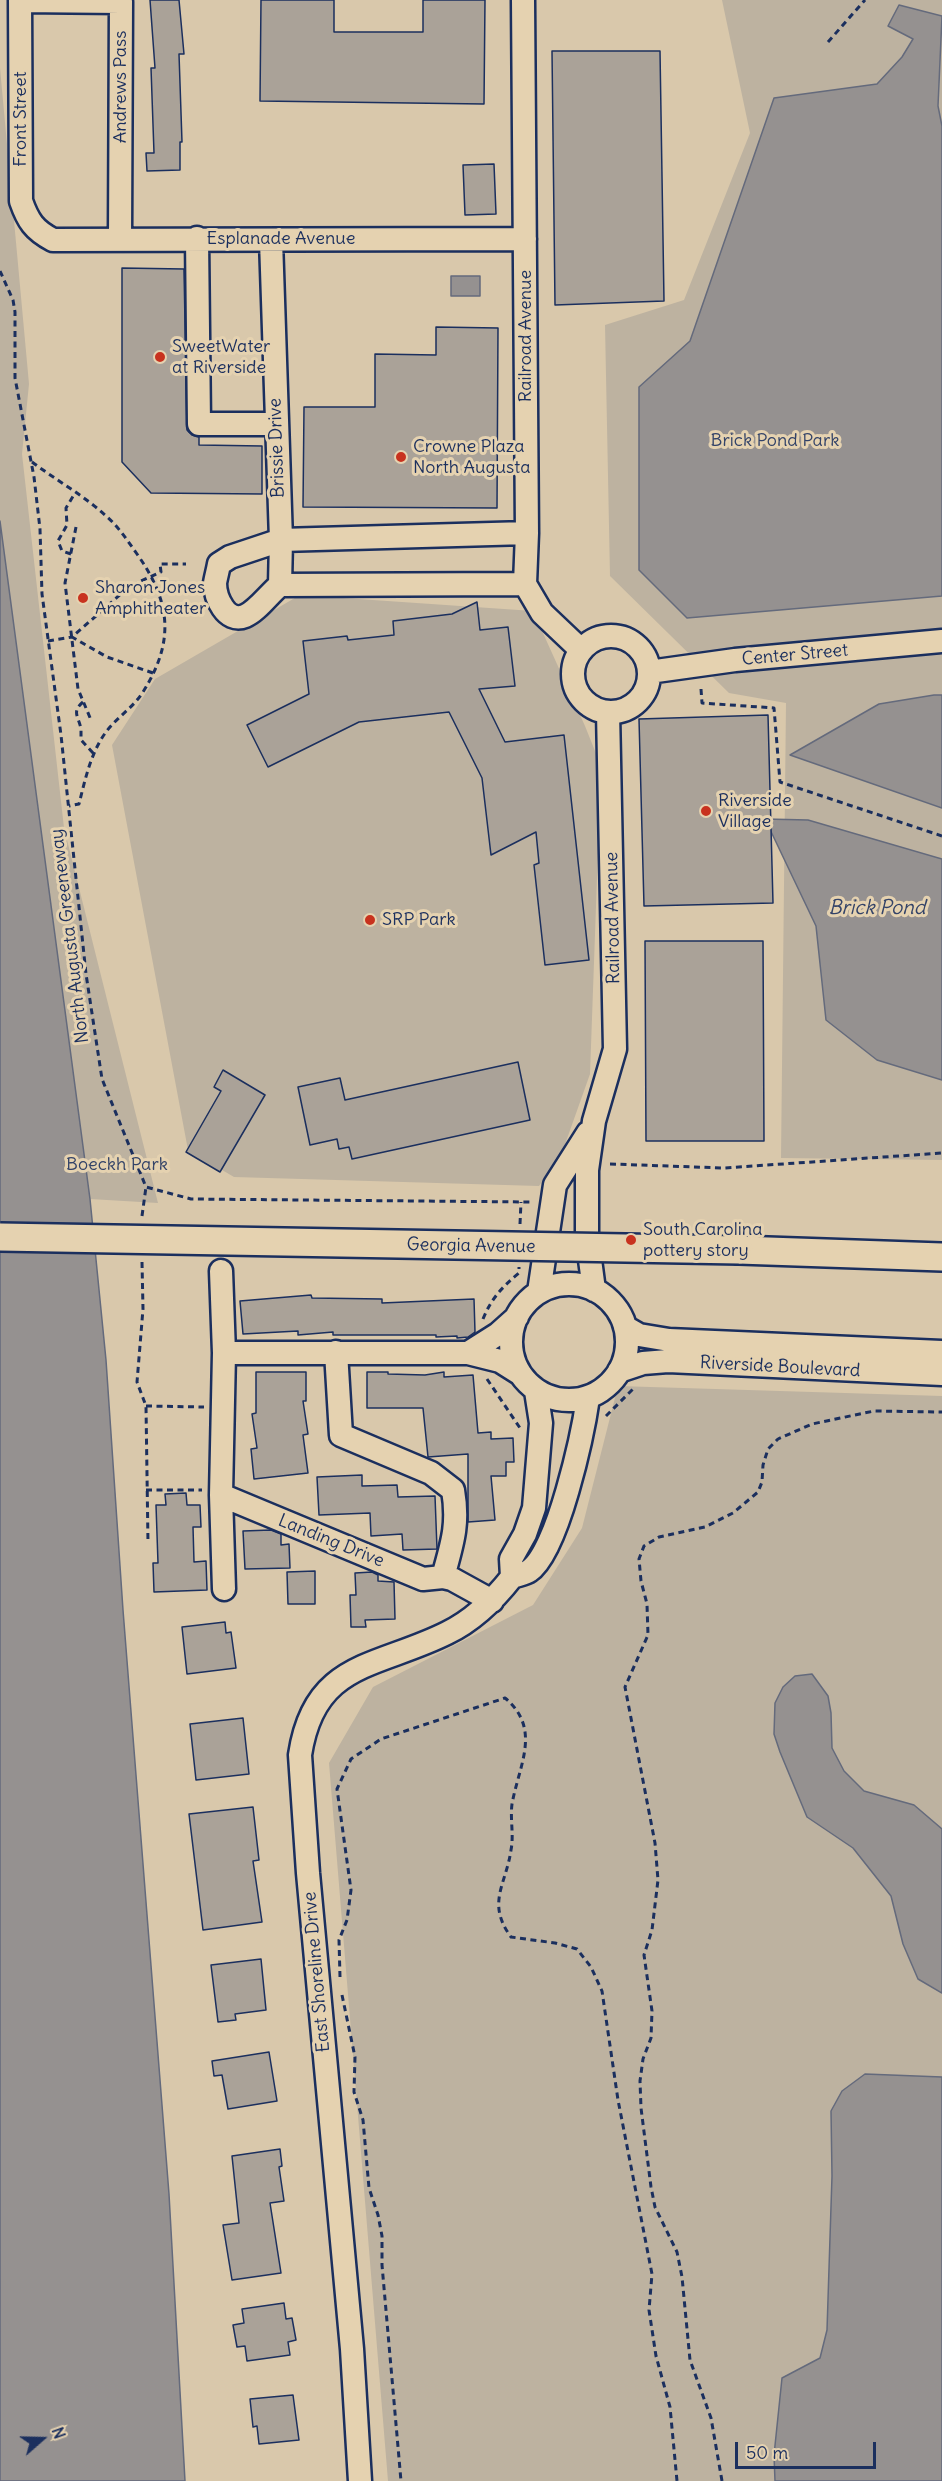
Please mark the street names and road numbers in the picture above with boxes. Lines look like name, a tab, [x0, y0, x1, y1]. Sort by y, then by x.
street label: Andrews Pass	[110, 31, 132, 143]
street label: Front Street	[10, 71, 32, 167]
street label: Esplanade Avenue	[207, 228, 355, 250]
street label: Railroad Avenue	[515, 270, 537, 402]
street label: Brissie Drive	[264, 398, 290, 498]
street label: Center Street	[741, 640, 849, 670]
street label: North Augusta Greeneway	[46, 828, 94, 1044]
street label: Railroad Avenue	[601, 852, 625, 984]
street label: Georgia Avenue	[406, 1234, 536, 1258]
street label: Riverside Boulevard	[699, 1352, 861, 1382]
street label: Landing Drive	[275, 1510, 387, 1572]
street label: East Shoreline Drive	[299, 1891, 335, 2053]

